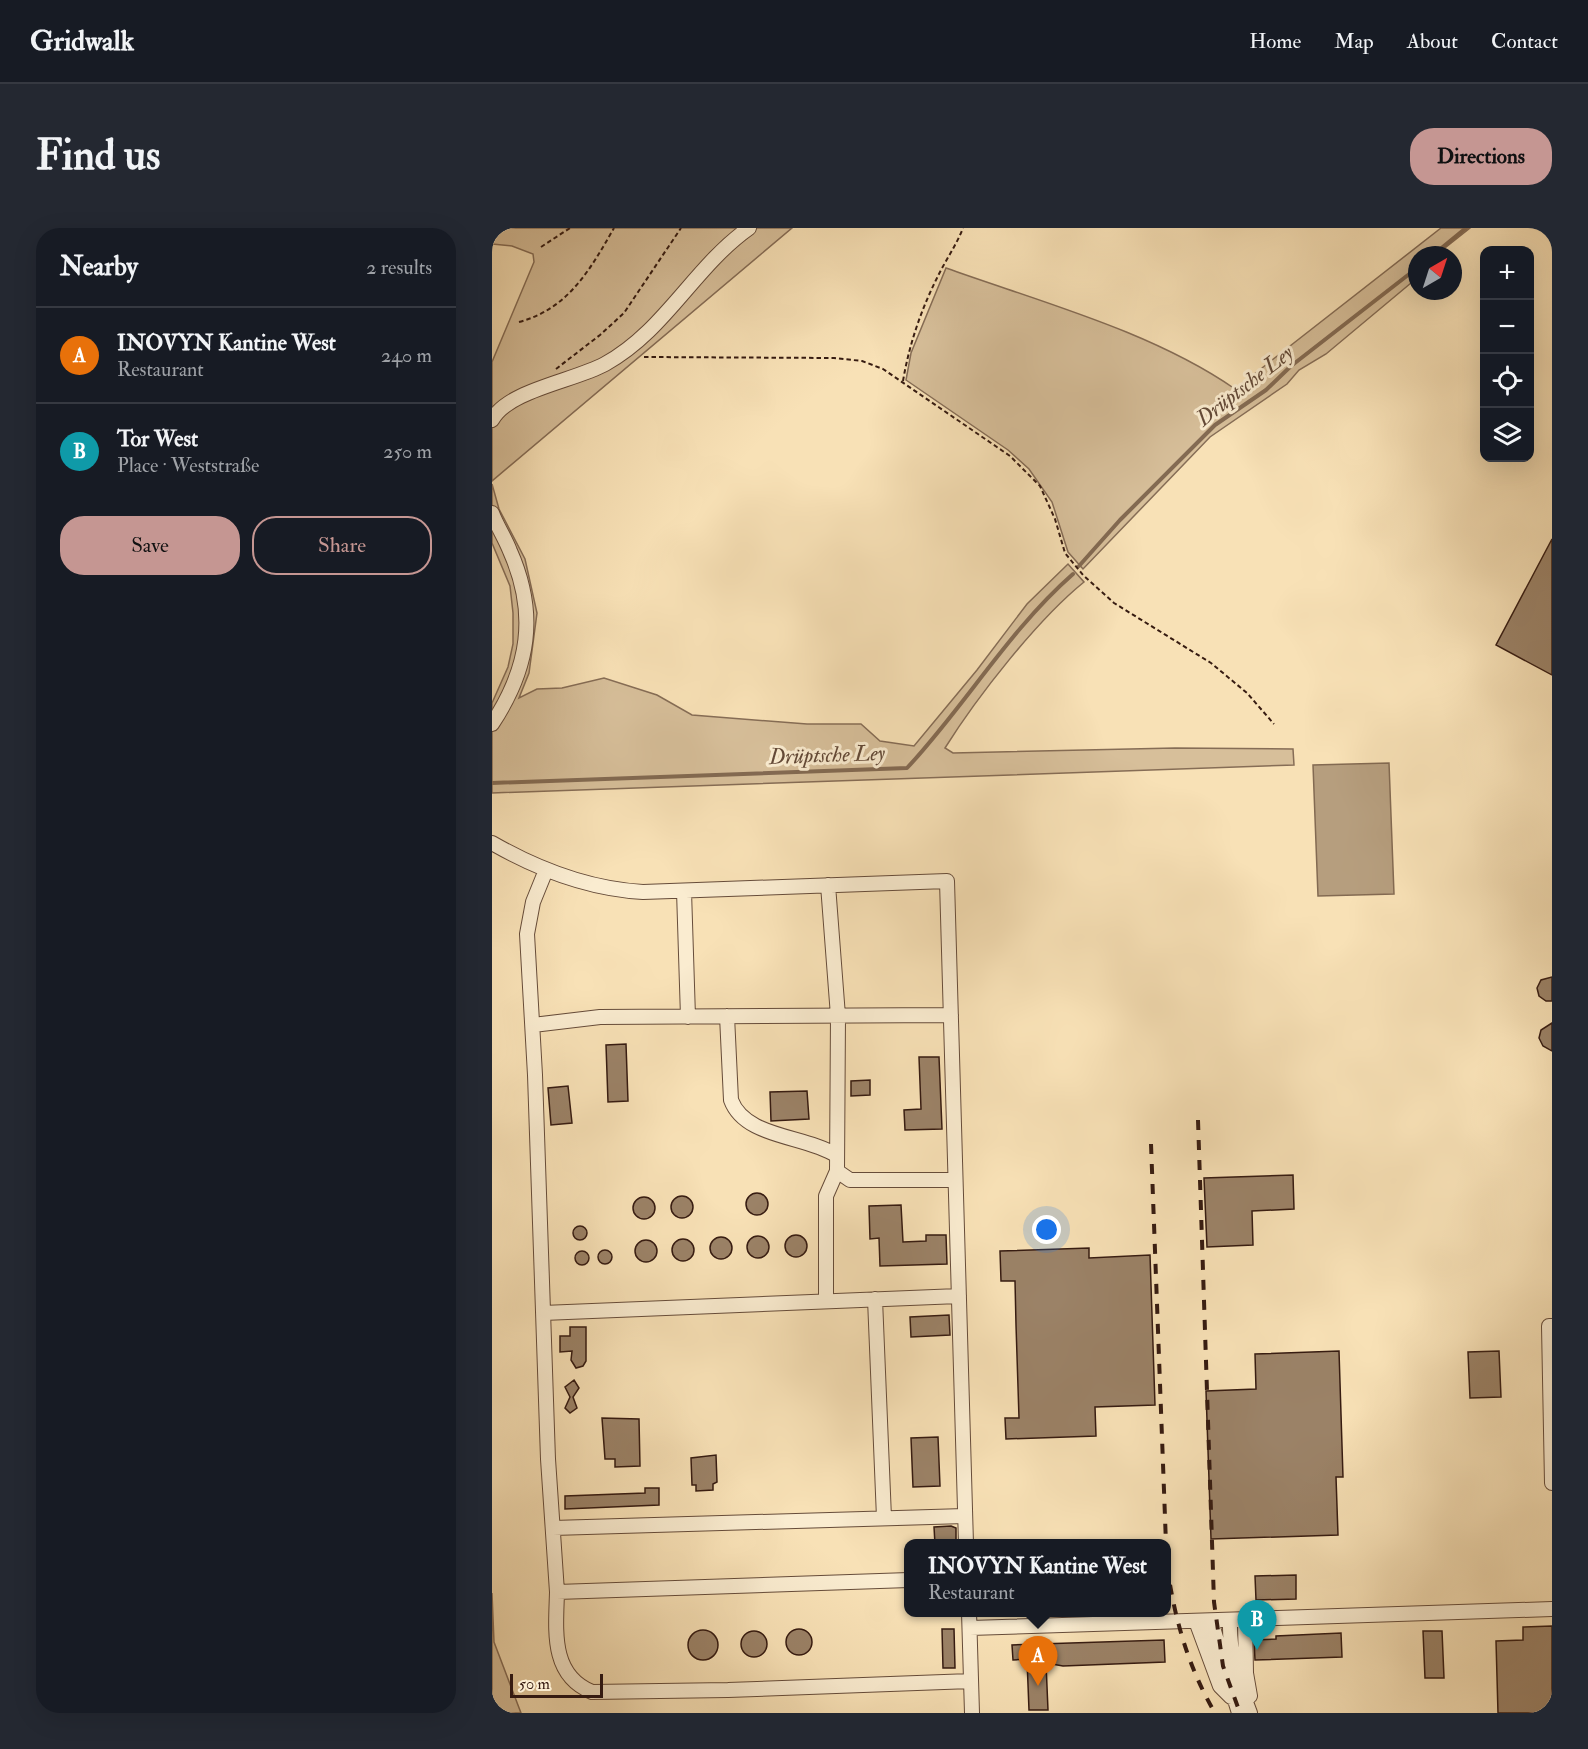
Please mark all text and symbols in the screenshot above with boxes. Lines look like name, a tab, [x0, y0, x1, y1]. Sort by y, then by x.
text: Gridwalk	[30, 24, 134, 59]
text: Home	[1249, 28, 1301, 55]
text: Map	[1334, 28, 1374, 55]
text: About	[1407, 28, 1458, 55]
text: Contact	[1491, 28, 1558, 55]
button: Directions	[1410, 128, 1552, 185]
text: Find us	[36, 130, 160, 182]
north arrow	[1408, 246, 1462, 300]
map controls	[1480, 246, 1534, 462]
button: +	[1480, 246, 1534, 300]
text: Nearby	[60, 251, 138, 283]
text: 2 results	[366, 255, 432, 280]
button: −	[1480, 300, 1534, 354]
text: INOVYN Kantine West	[117, 329, 336, 357]
water label: Drüptsche Ley	[1190, 339, 1299, 433]
text: A	[73, 343, 86, 368]
text: 240 m	[381, 343, 432, 368]
button: locate	[1480, 354, 1534, 408]
text: Restaurant	[117, 357, 204, 382]
button: layers	[1480, 408, 1534, 462]
text: Tor West	[117, 425, 198, 453]
text: B	[73, 439, 86, 464]
text: 250 m	[383, 439, 432, 464]
text: Place · Weststraße	[117, 453, 259, 478]
button: Save	[60, 516, 240, 575]
button: Share	[252, 516, 432, 575]
water label: Drüptsche Ley	[768, 739, 886, 771]
your location	[1032, 1215, 1061, 1244]
popup	[904, 1539, 1171, 1617]
text: INOVYN Kantine West	[928, 1552, 1147, 1580]
text: Restaurant	[928, 1580, 1015, 1605]
pin: B	[1238, 1600, 1276, 1650]
pin: A	[1018, 1636, 1058, 1686]
scale bar	[510, 1671, 603, 1698]
text: 50 m	[519, 1674, 550, 1694]

